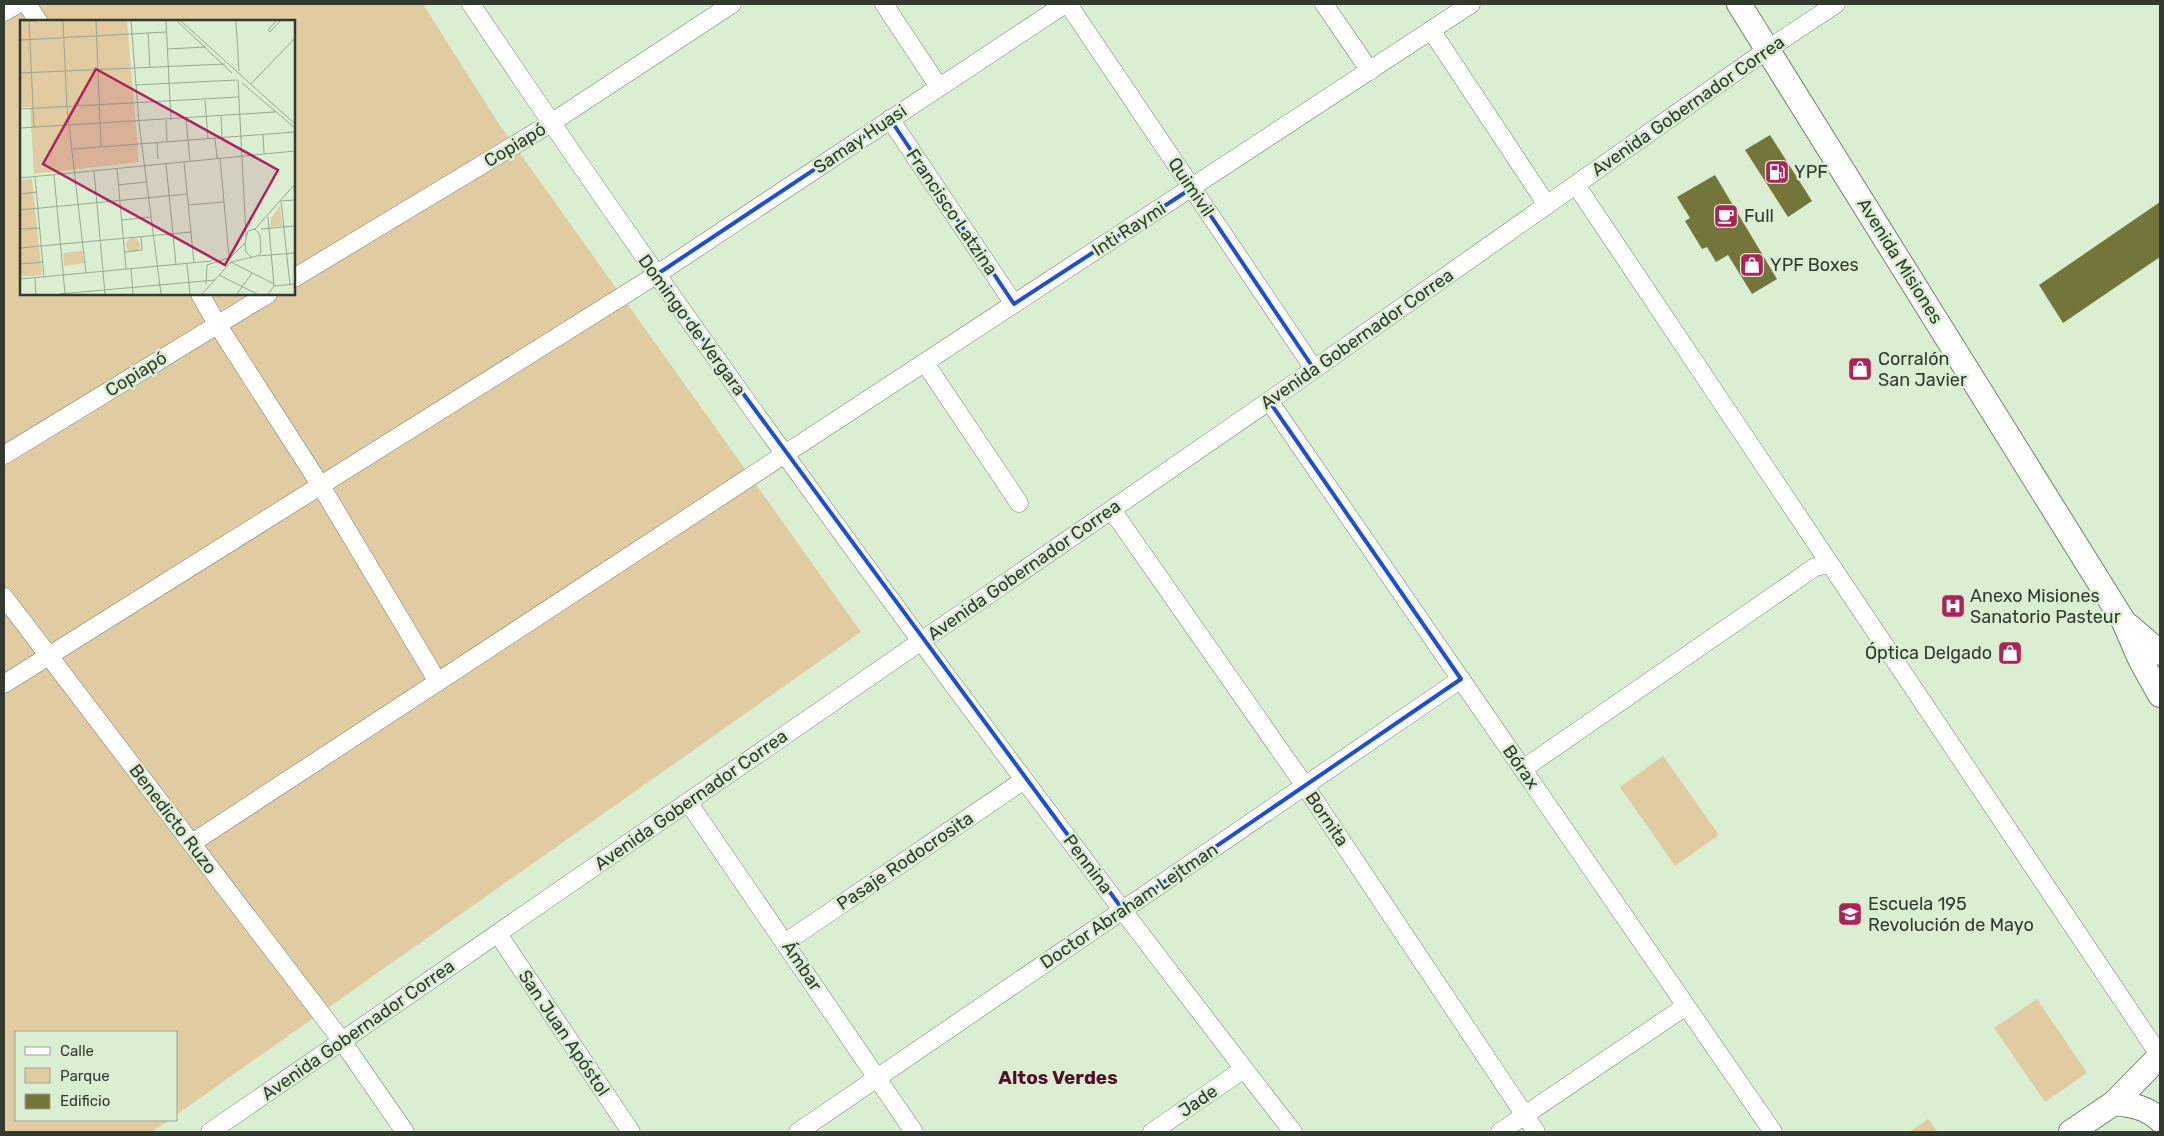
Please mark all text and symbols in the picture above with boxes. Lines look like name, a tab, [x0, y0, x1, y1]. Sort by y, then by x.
inset map	[20, 20, 295, 295]
street label: Avenida Gobernador Correa	[1587, 31, 1789, 181]
street label: Samay Huasi	[809, 100, 911, 178]
street label: Copiapó	[480, 118, 550, 172]
street label: Francisco Latzina	[902, 145, 1002, 279]
street label: Quimivil	[1163, 153, 1219, 221]
fuel station icon: YPF	[1764, 159, 1790, 185]
place label: YPF	[1794, 161, 1828, 183]
street label: Avenida Misiones	[1852, 194, 1948, 328]
street label: Inti Raymi	[1088, 197, 1170, 261]
cafe icon: Full	[1713, 203, 1739, 229]
place label: Full	[1744, 205, 1774, 227]
street label: Domingo de Vergara	[633, 250, 751, 400]
shop icon: YPF Boxes	[1739, 252, 1765, 278]
place label: YPF Boxes	[1770, 254, 1859, 276]
street label: Avenida Gobernador Correa	[1256, 264, 1458, 414]
street label: Copiapó	[101, 347, 171, 401]
place label: Corralón San Javier	[1878, 348, 1967, 391]
shop icon: Corralón San Javier	[1847, 356, 1873, 382]
street label: Avenida Gobernador Correa	[923, 495, 1125, 645]
place label: Anexo Misiones Sanatorio Pasteur	[1970, 585, 2121, 628]
hospital icon: Anexo Misiones Sanatorio Pasteur	[1940, 593, 1966, 619]
shop icon: Óptica Delgado	[1997, 640, 2023, 666]
place label: Óptica Delgado	[1865, 642, 1992, 664]
street label: Avenida Gobernador Correa	[590, 725, 792, 875]
street label: Bórax	[1498, 741, 1544, 793]
street label: Benedicto Ruzo	[125, 760, 221, 878]
street label: Bornita	[1301, 787, 1353, 851]
street label: Pasaje Rodocrosita	[832, 807, 978, 915]
street label: Pennina	[1059, 830, 1117, 898]
street label: Doctor Abraham Lejtman	[1036, 838, 1222, 974]
place label: Escuela 195 Revolución de Mayo	[1868, 893, 2034, 936]
school or university icon: Escuela 195 Revolución de Mayo	[1837, 901, 1863, 927]
street label: Ámbar	[777, 937, 827, 995]
street label: Avenida Gobernador Correa	[257, 955, 459, 1105]
street label: San Juan Apóstol	[514, 966, 614, 1100]
legend	[15, 1031, 178, 1121]
text: Calle	[60, 1042, 94, 1060]
district label: Altos Verdes	[998, 1066, 1118, 1089]
text: Parque	[60, 1067, 110, 1085]
street label: Jade	[1174, 1080, 1222, 1122]
text: Edificio	[60, 1092, 110, 1110]

